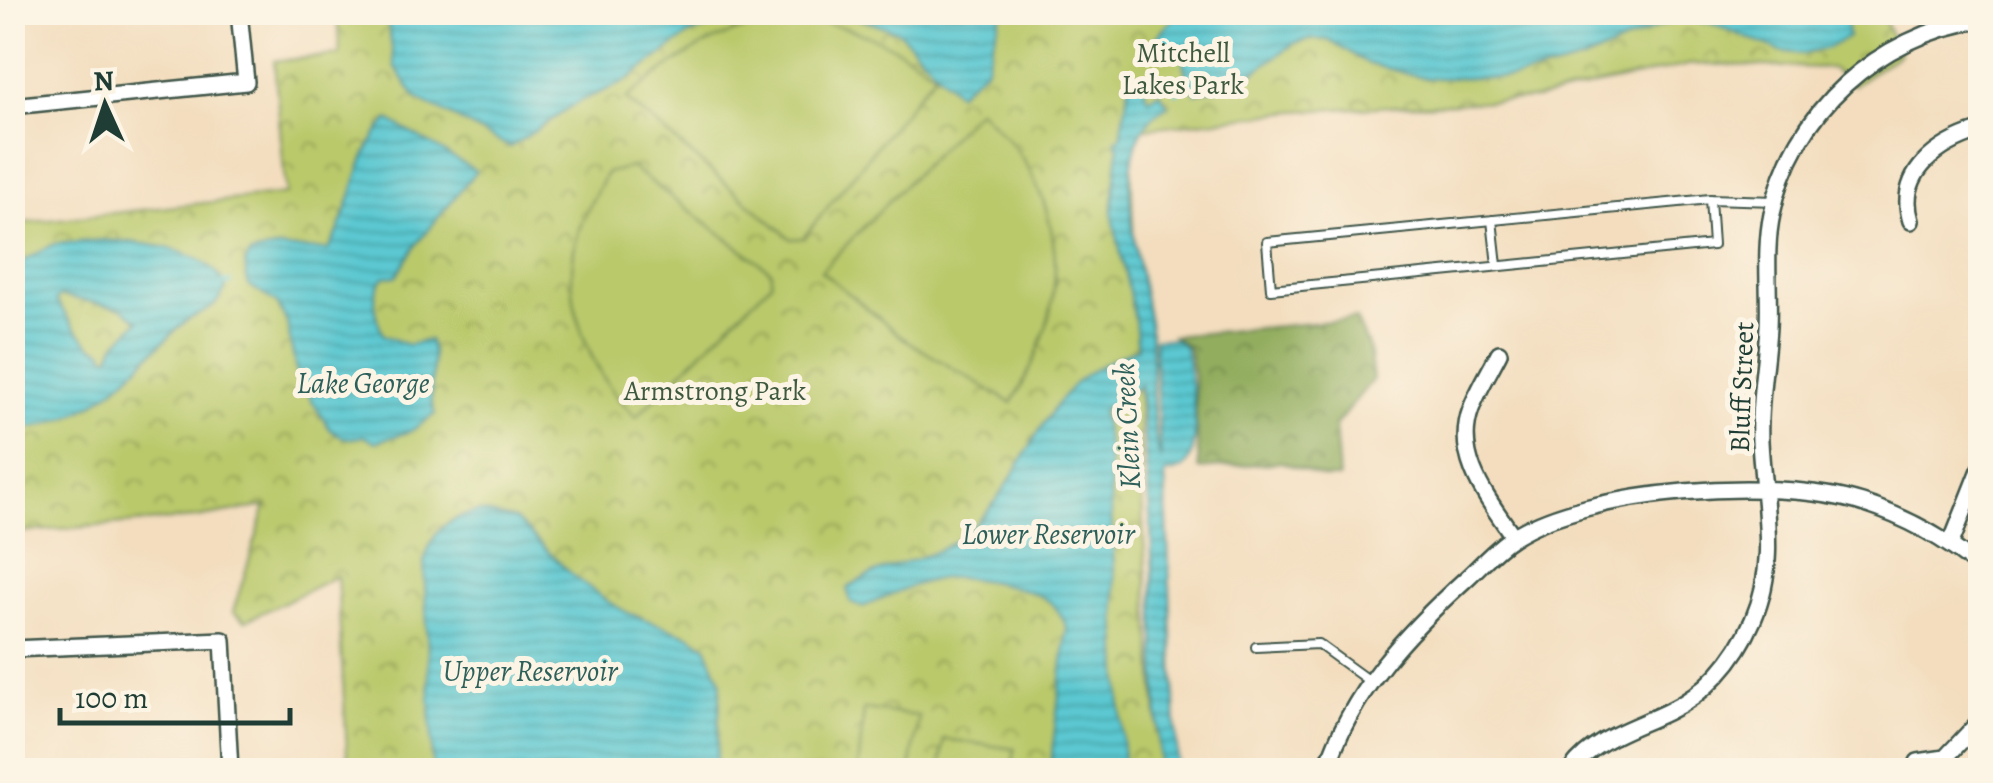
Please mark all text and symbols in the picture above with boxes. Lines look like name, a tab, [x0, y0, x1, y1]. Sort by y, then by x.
park label: Mitchell Lakes Park	[1122, 34, 1244, 104]
north arrow	[55, 55, 155, 155]
text: N	[93, 62, 115, 101]
street label: Bluff Street	[1721, 321, 1763, 453]
water label: Klein Creek	[1104, 362, 1150, 490]
water label: Lake George	[296, 363, 430, 403]
park label: Armstrong Park	[623, 372, 806, 410]
water label: Lower Reservoir	[961, 514, 1136, 554]
water label: Upper Reservoir	[442, 651, 619, 691]
scale bar	[60, 663, 290, 725]
text: 100 m	[75, 678, 148, 718]

